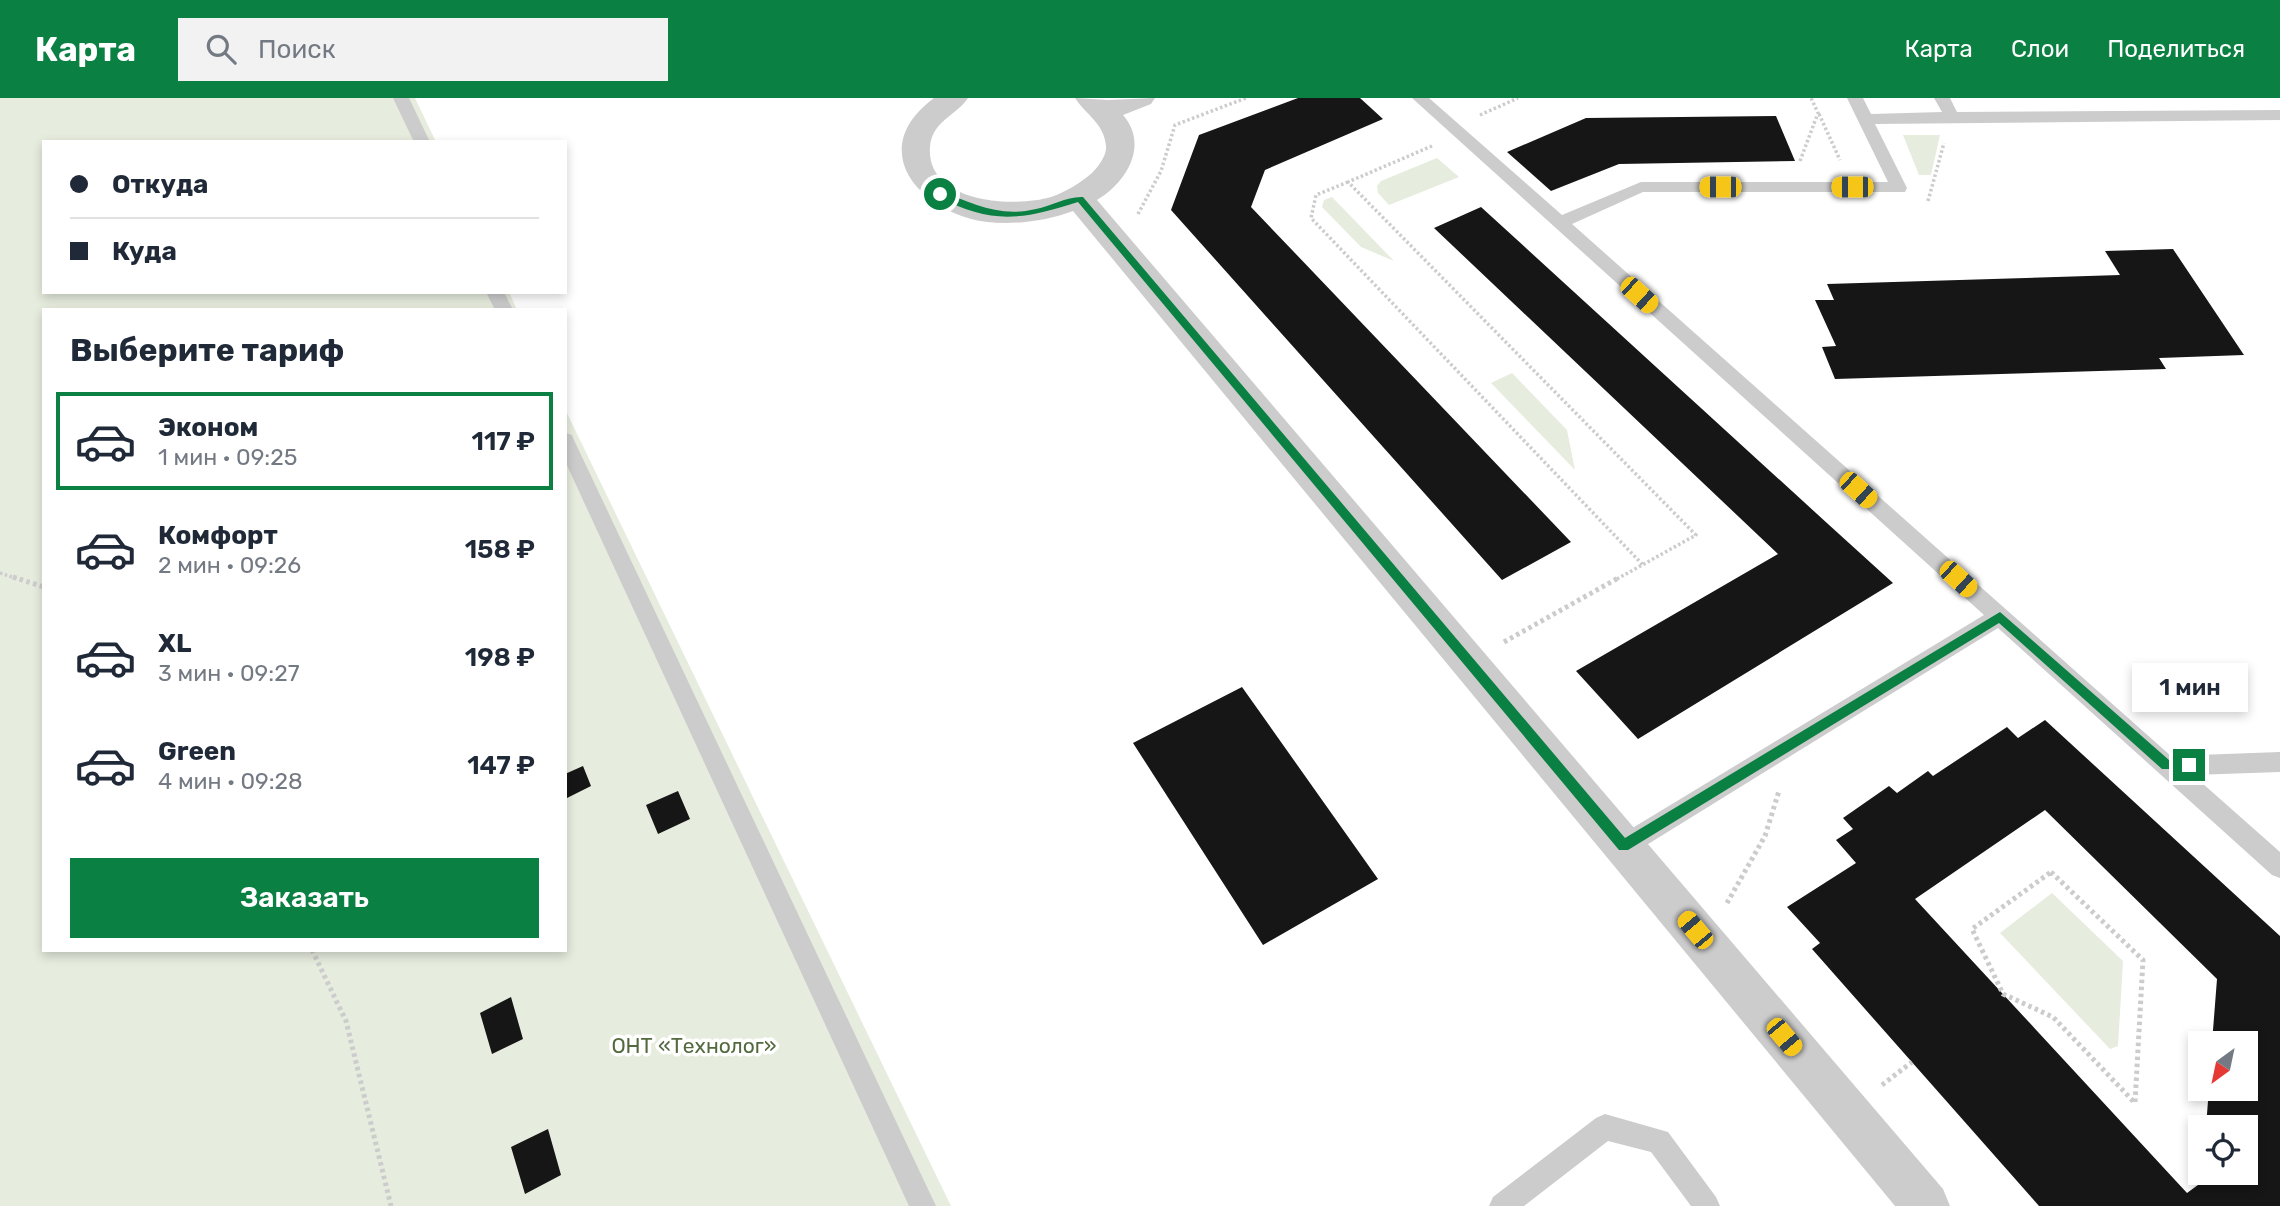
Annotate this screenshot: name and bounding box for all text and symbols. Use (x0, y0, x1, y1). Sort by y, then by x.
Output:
search box (178, 18, 668, 81)
text: Карта (35, 30, 136, 69)
icon: search (202, 30, 240, 68)
text: Поиск (258, 34, 336, 65)
text: Карта (1904, 35, 1973, 63)
text: Слои (2011, 35, 2069, 63)
text: Поделиться (2107, 35, 2245, 63)
text: Откуда (112, 169, 208, 200)
car (1700, 177, 1742, 198)
car (1832, 177, 1874, 198)
route start (924, 178, 956, 210)
text: Куда (112, 236, 177, 267)
car (1617, 273, 1662, 317)
text: Выберите тариф (70, 331, 344, 369)
icon: car (74, 410, 137, 473)
text: Эконом (158, 412, 258, 443)
text: 117 ₽ (471, 426, 535, 457)
text: 1 мин · 09:25 (158, 443, 297, 471)
car (1836, 468, 1881, 512)
icon: car (74, 518, 137, 581)
text: Комфорт (158, 520, 278, 551)
text: 158 ₽ (465, 534, 535, 565)
text: 2 мин · 09:26 (158, 551, 301, 579)
car (1936, 557, 1981, 601)
icon: car (74, 626, 137, 689)
text: XL (158, 628, 191, 659)
text: 198 ₽ (465, 642, 535, 673)
text: 3 мин · 09:27 (158, 659, 299, 687)
callout: 1 мин (2131, 664, 2247, 712)
text: 1 мин (2159, 673, 2221, 701)
icon: car (74, 734, 137, 797)
text: Green (158, 736, 236, 767)
route end (2173, 749, 2205, 781)
text: 147 ₽ (467, 750, 535, 781)
text: 4 мин · 09:28 (158, 767, 303, 795)
button: Заказать (70, 858, 539, 938)
car (1674, 907, 1717, 953)
car (1763, 1014, 1806, 1060)
north arrow (2188, 1031, 2258, 1101)
map controls (2188, 1031, 2258, 1185)
park label: ОНТ «Технолог» (611, 1033, 777, 1058)
button: locate (2188, 1115, 2258, 1185)

